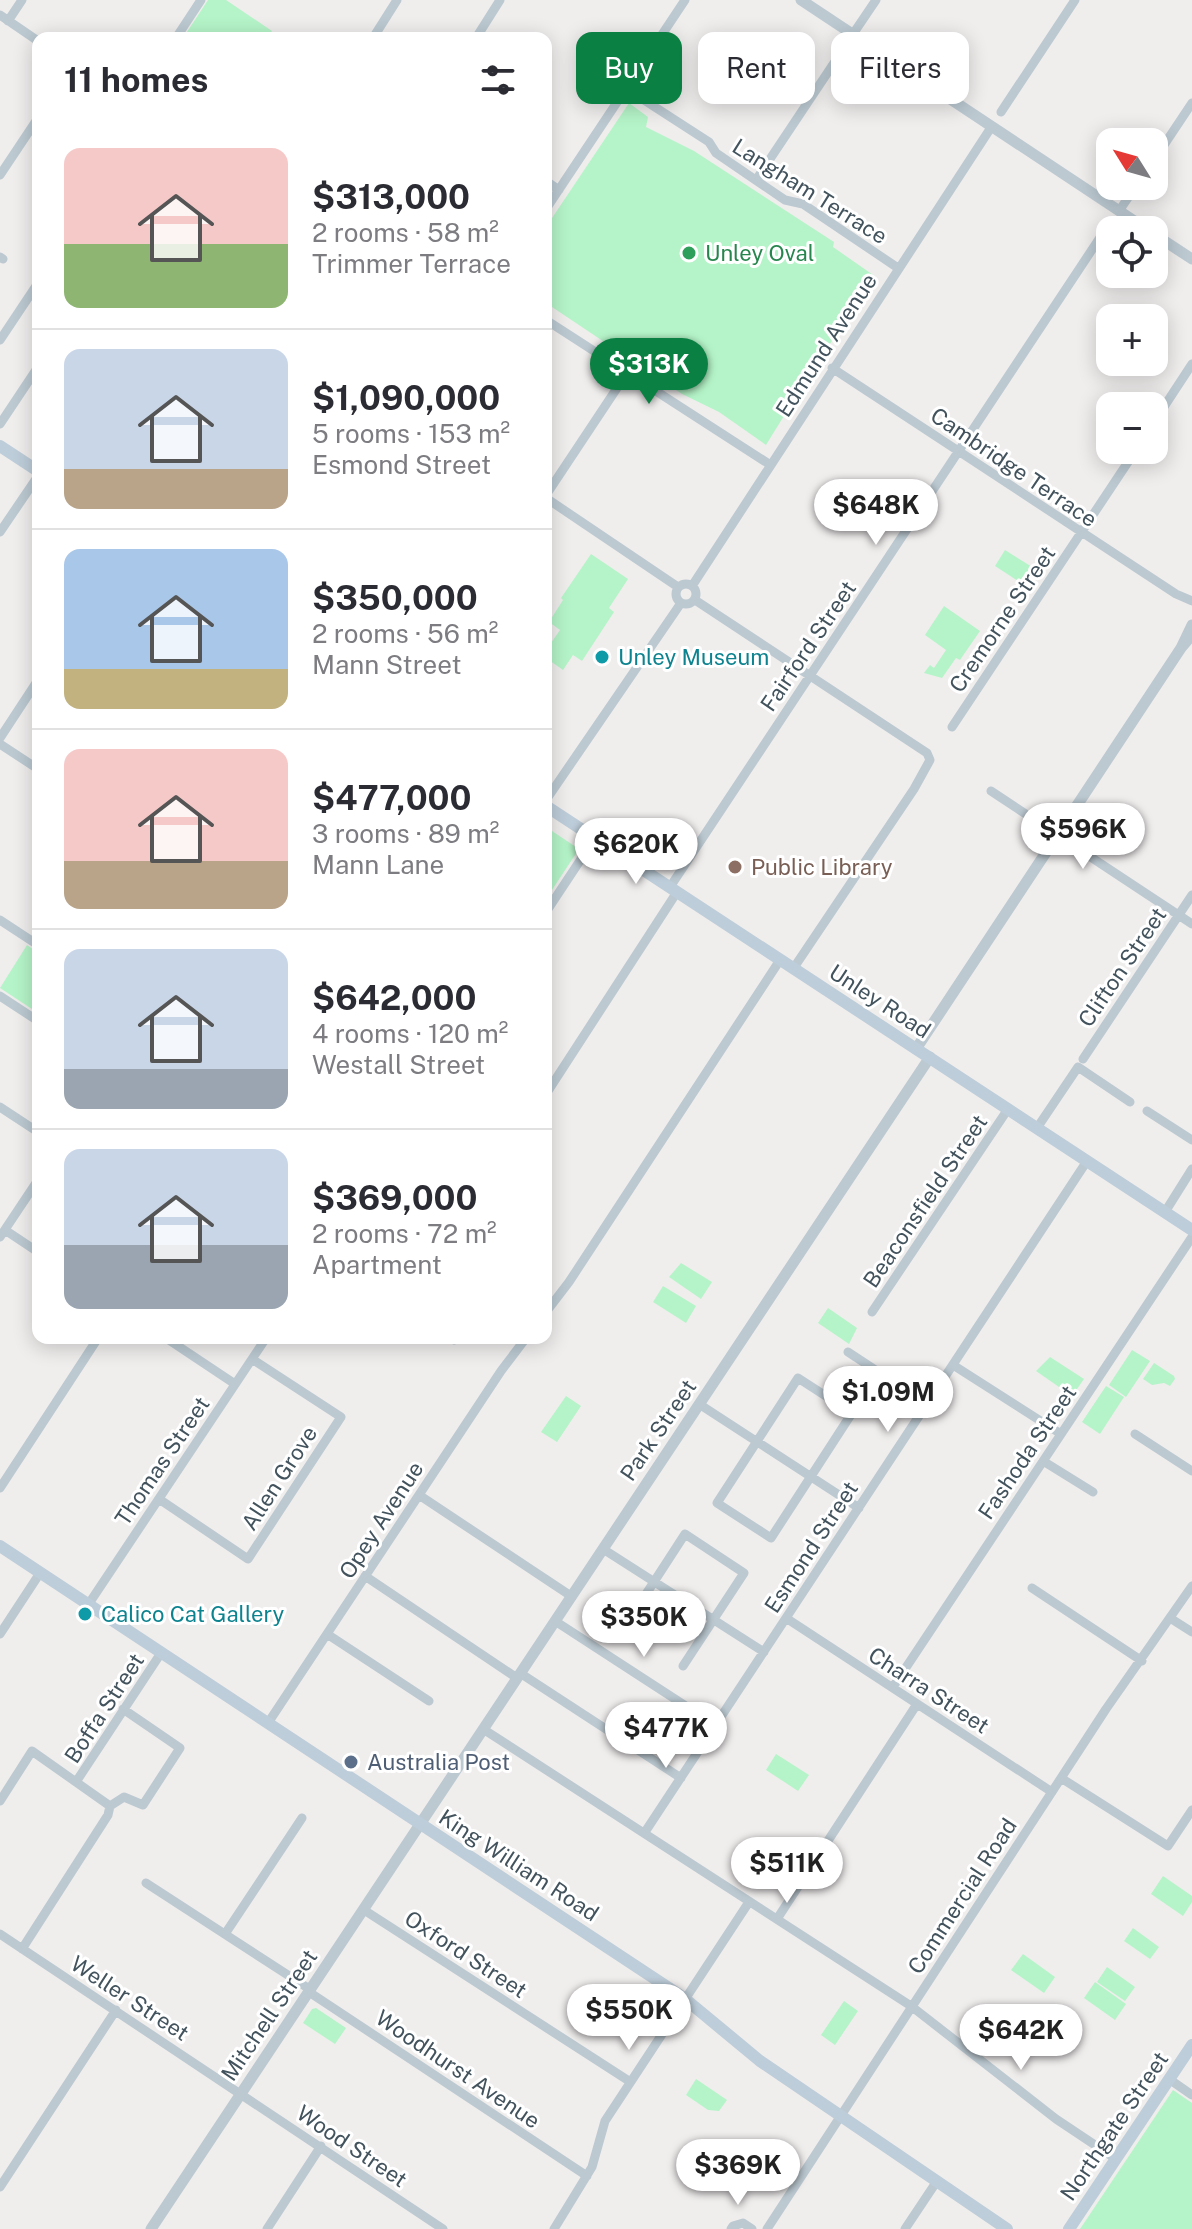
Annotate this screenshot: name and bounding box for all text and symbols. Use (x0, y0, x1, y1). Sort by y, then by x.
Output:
chip: Buy (576, 32, 682, 104)
chip: Rent (698, 32, 815, 104)
chip: Filters (831, 32, 969, 104)
icon: filters (476, 58, 520, 102)
text: 11 homes (64, 60, 208, 100)
north arrow (1096, 128, 1168, 200)
map controls (1096, 128, 1168, 464)
street label: Langham Terrace (728, 133, 892, 249)
text: $313,000 (312, 177, 470, 217)
icon: home (128, 180, 224, 276)
button: locate (1096, 216, 1168, 288)
text: 2 rooms · 58 m² (312, 217, 499, 248)
place label: Unley Oval (705, 240, 814, 266)
marker: Unley Oval (680, 244, 698, 262)
text: Trimmer Terrace (312, 248, 511, 279)
street label: Edmund Avenue (770, 269, 882, 421)
button: + (1096, 304, 1168, 376)
pin: $313K (593, 338, 705, 406)
text: $313K (608, 348, 690, 379)
text: $1,090,000 (312, 378, 500, 418)
icon: home (128, 381, 224, 477)
button: − (1096, 392, 1168, 464)
street label: Cambridge Terrace (926, 402, 1102, 532)
text: 5 rooms · 153 m² (312, 418, 510, 449)
text: Esmond Street (312, 449, 491, 480)
pin: $648K (820, 479, 932, 547)
text: $648K (832, 489, 920, 520)
street label: Cremorne Street (943, 541, 1061, 697)
street label: Fairford Street (755, 576, 861, 716)
text: $350,000 (312, 578, 478, 618)
icon: home (128, 581, 224, 677)
text: 2 rooms · 56 m² (312, 618, 498, 649)
place label: Unley Museum (618, 644, 769, 670)
marker: Unley Museum (593, 648, 611, 666)
text: Mann Street (312, 649, 462, 680)
text: $477,000 (312, 778, 471, 818)
icon: home (128, 781, 224, 877)
pin: $596K (1027, 803, 1139, 871)
text: $596K (1039, 813, 1127, 844)
text: 3 rooms · 89 m² (312, 818, 499, 849)
pin: $620K (580, 818, 692, 886)
text: $620K (593, 828, 679, 859)
text: Mann Lane (312, 849, 444, 880)
place label: Public Library (751, 854, 893, 880)
marker: Public Library (726, 858, 744, 876)
street label: Clifton Street (1073, 902, 1171, 1032)
street label: Unley Road (824, 959, 936, 1043)
text: $642,000 (312, 978, 476, 1018)
icon: home (128, 981, 224, 1077)
text: 4 rooms · 120 m² (312, 1018, 508, 1049)
text: Westall Street (312, 1049, 485, 1080)
street label: Beaconsfield Street (858, 1110, 992, 1292)
text: $369,000 (312, 1178, 477, 1218)
icon: home (128, 1181, 224, 1277)
text: 2 rooms · 72 m² (312, 1218, 497, 1249)
text: Apartment (312, 1249, 442, 1280)
pin: $1.09M (823, 1366, 953, 1434)
street label: Park Street (615, 1374, 701, 1486)
text: $1.09M (841, 1376, 935, 1407)
street label: Fashoda Street (973, 1380, 1081, 1524)
street label: Thomas Street (109, 1392, 215, 1530)
street label: Allen Grove (236, 1421, 322, 1535)
street label: Opey Avenue (334, 1457, 428, 1583)
street label: Esmond Street (759, 1476, 863, 1618)
pin: $350K (588, 1591, 700, 1659)
place label: Calico Cat Gallery (101, 1601, 284, 1627)
text: $350K (600, 1601, 688, 1632)
marker: Calico Cat Gallery (76, 1605, 94, 1623)
street label: Charra Street (864, 1641, 994, 1739)
street label: Boffa Street (59, 1648, 149, 1768)
pin: $477K (610, 1702, 722, 1770)
text: $477K (623, 1712, 709, 1743)
place label: Australia Post (367, 1749, 510, 1775)
marker: Australia Post (342, 1753, 360, 1771)
street label: King William Road (434, 1804, 604, 1926)
street label: Commercial Road (902, 1813, 1022, 1979)
pin: $511K (731, 1837, 843, 1905)
text: $511K (749, 1847, 825, 1878)
street label: Oxford Street (400, 1905, 532, 2003)
street label: Mitchell Street (216, 1944, 322, 2086)
street label: Weller Street (66, 1950, 194, 2046)
pin: $550K (573, 1984, 685, 2052)
text: $550K (585, 1994, 673, 2025)
street label: Woodhurst Avenue (371, 2004, 545, 2134)
pin: $642K (965, 2004, 1077, 2072)
text: $642K (978, 2014, 1065, 2045)
street label: Northgate Street (1055, 2047, 1173, 2205)
street label: Wood Street (292, 2100, 412, 2192)
pin: $369K (682, 2139, 794, 2207)
text: $369K (694, 2149, 782, 2180)

